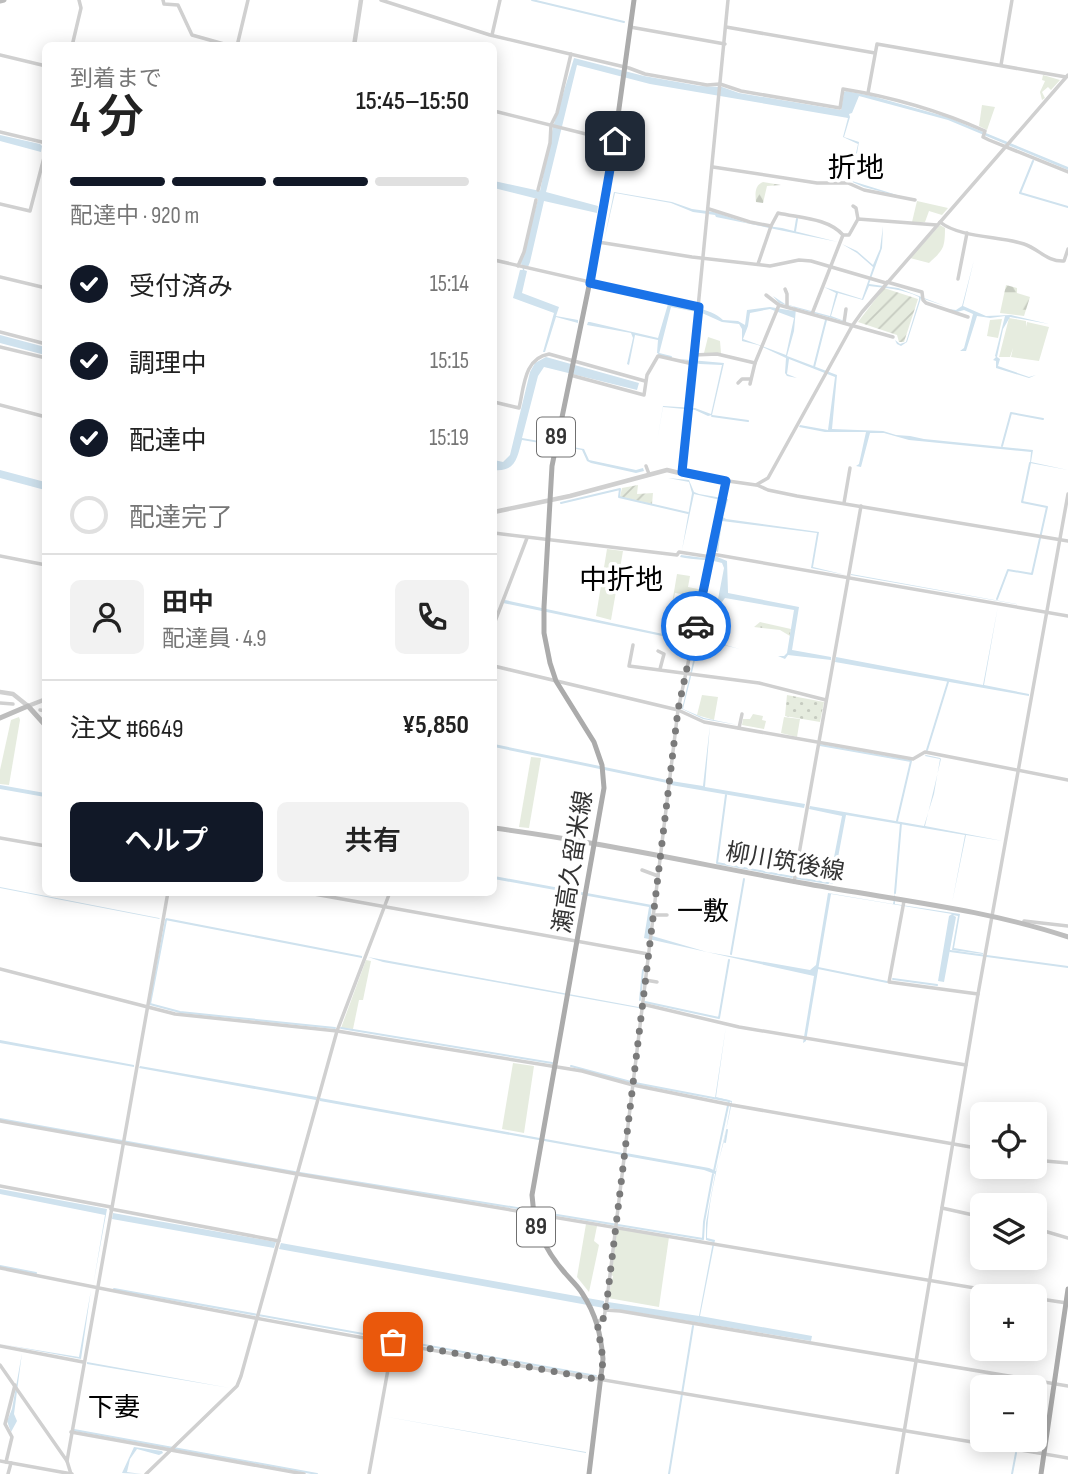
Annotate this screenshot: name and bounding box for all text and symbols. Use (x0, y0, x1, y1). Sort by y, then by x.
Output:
text: 到着まで (70, 65, 162, 93)
text: 15:45–15:50 (356, 86, 469, 117)
text: 4 分 (70, 91, 144, 146)
pin (585, 111, 645, 171)
icon: home (596, 122, 634, 160)
district label: 折地 (828, 152, 884, 185)
text: 配達中 · 920 m (70, 202, 199, 230)
icon: check (70, 265, 108, 303)
text: 15:14 (430, 270, 469, 298)
text: 受付済み (129, 272, 233, 303)
icon: check (70, 342, 108, 380)
text: 15:15 (430, 347, 469, 375)
text: 調理中 (129, 349, 207, 380)
road number: 89 (537, 418, 575, 457)
icon: check (70, 419, 108, 457)
text: 15:19 (429, 424, 469, 452)
text: 配達中 (129, 426, 207, 457)
text: 配達完了 (129, 503, 233, 534)
district label: 中折地 (579, 564, 663, 597)
button: person (70, 580, 144, 654)
button: phone (395, 580, 469, 654)
text: 田中 (162, 588, 214, 619)
courier (661, 591, 731, 661)
icon: car (677, 607, 715, 645)
text: 配達員 · 4.9 (162, 625, 267, 653)
text: ¥5,850 (402, 710, 469, 741)
text: 注文 #6649 (70, 714, 184, 745)
street label: 瀬高久留米線 (547, 789, 599, 935)
button: ヘルプ (70, 802, 263, 882)
button: 共有 (277, 802, 469, 882)
street label: 柳川筑後線 (723, 837, 847, 887)
district label: 一敷 (677, 897, 729, 928)
map controls (970, 1102, 1047, 1452)
button: locate (970, 1102, 1047, 1179)
button: layers (970, 1193, 1047, 1270)
road number: 89 (517, 1208, 555, 1246)
button: + (970, 1284, 1047, 1361)
pin (363, 1312, 423, 1372)
icon: bag (374, 1323, 412, 1361)
button: − (970, 1375, 1047, 1452)
district label: 下妻 (88, 1393, 140, 1424)

